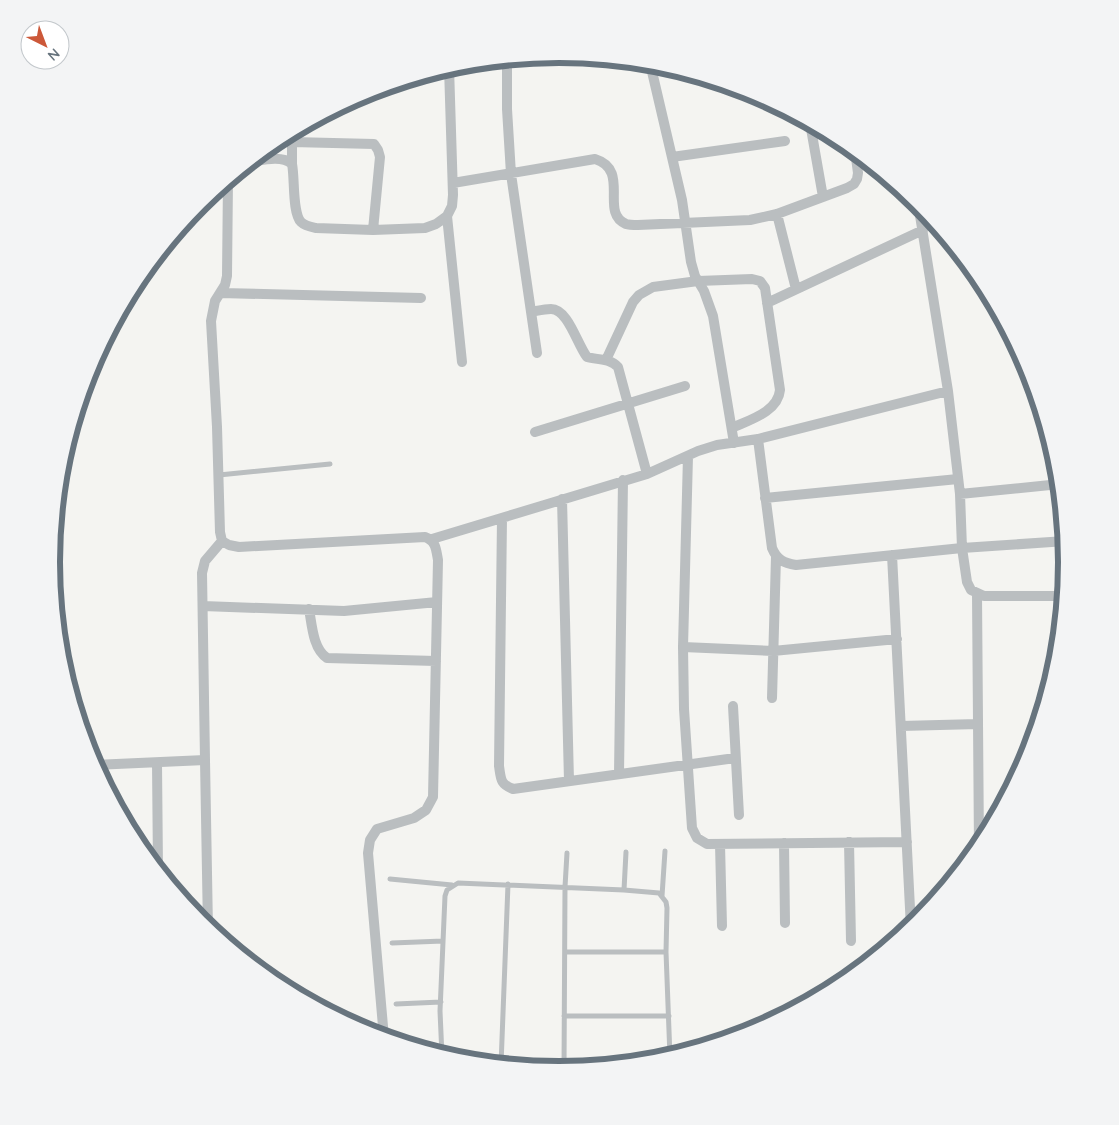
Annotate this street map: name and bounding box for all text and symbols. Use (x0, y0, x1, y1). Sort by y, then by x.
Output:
north arrow (20, 20, 70, 70)
text: N (44, 45, 64, 65)

